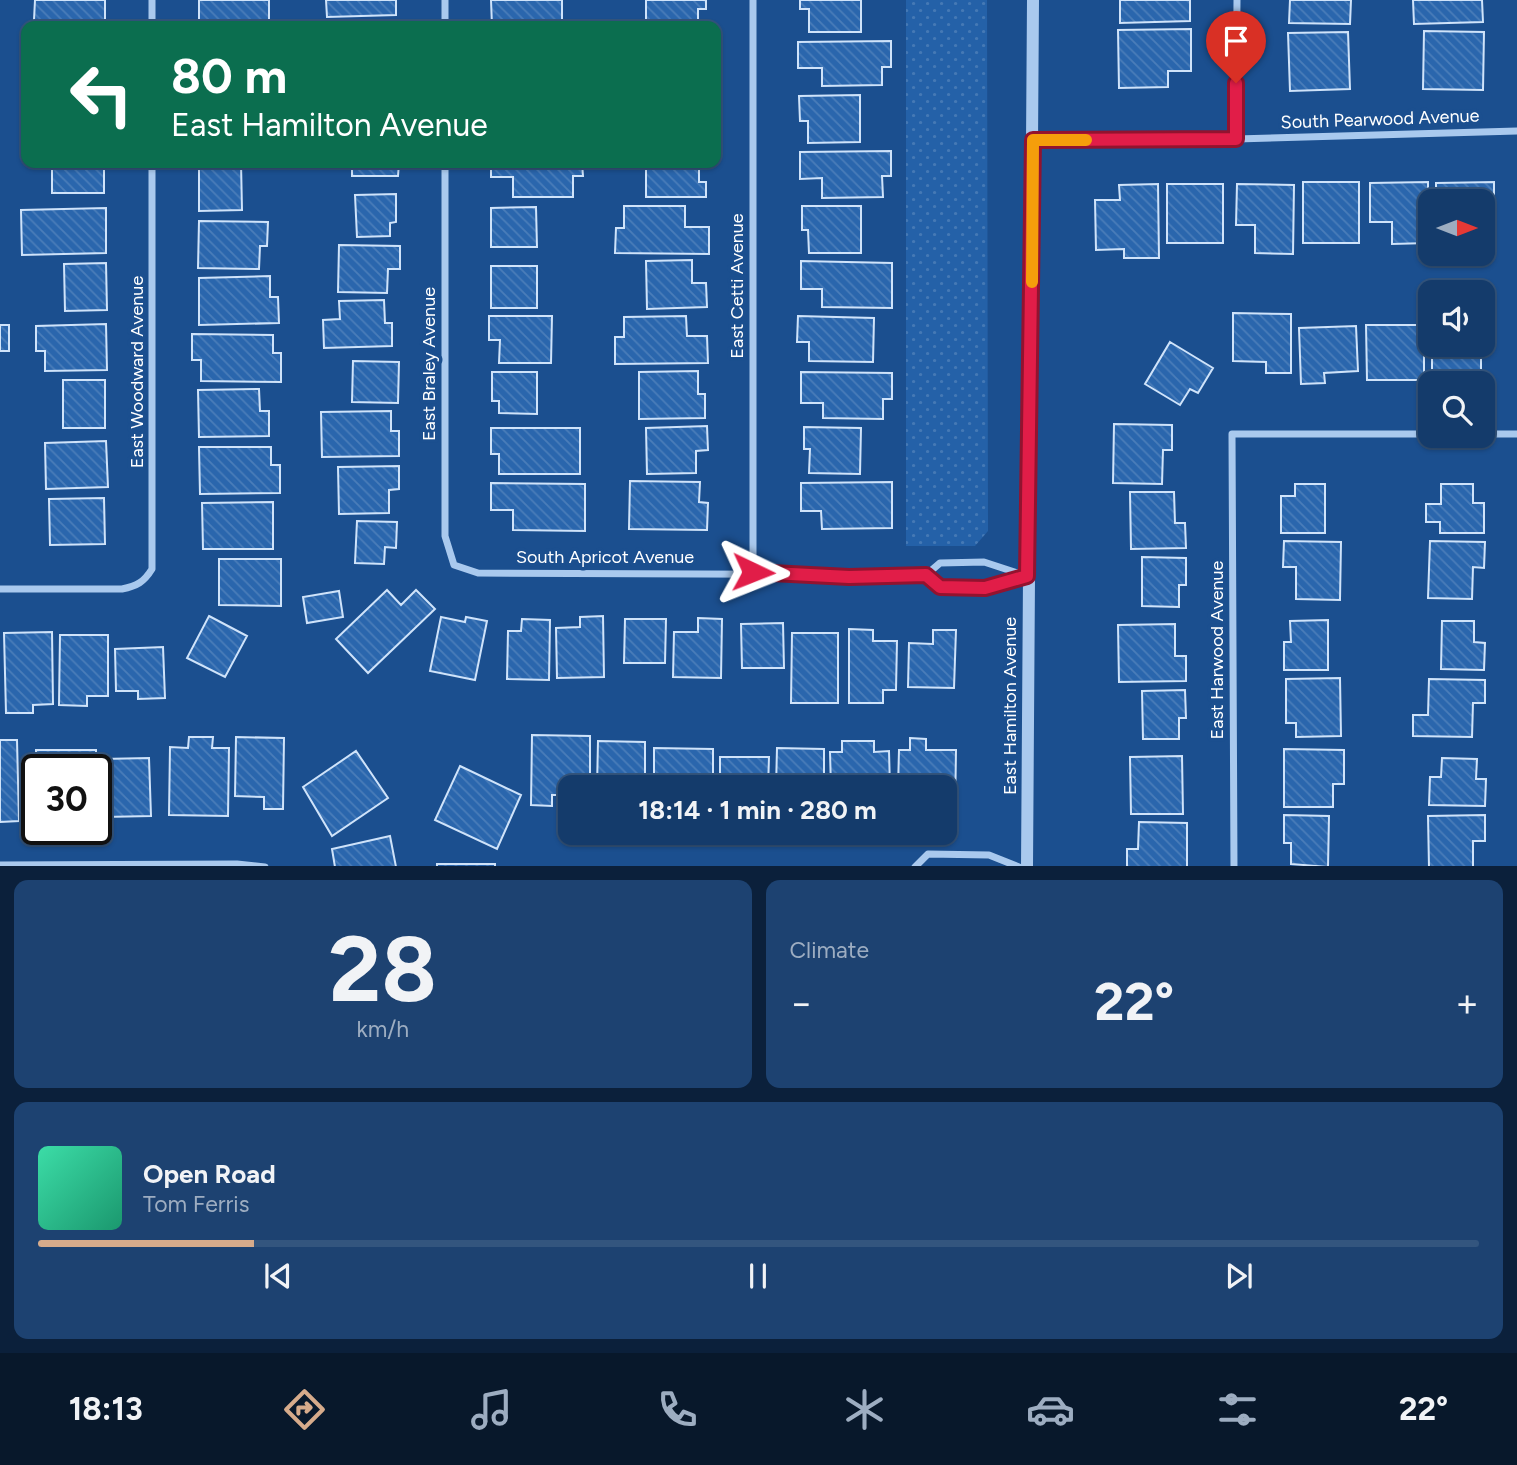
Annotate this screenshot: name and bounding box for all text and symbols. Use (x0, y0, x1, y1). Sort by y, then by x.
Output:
pin (1206, 11, 1266, 83)
icon: arrive (1217, 22, 1255, 60)
text: 80 m (171, 46, 287, 105)
icon: left (56, 49, 147, 140)
street label: South Pearwood Avenue (1280, 105, 1480, 133)
text: East Hamilton Avenue (171, 106, 488, 144)
north arrow (1418, 189, 1494, 266)
map controls (1418, 189, 1495, 448)
street label: East Cetti Avenue (726, 213, 748, 359)
street label: East Woodward Avenue (126, 276, 148, 468)
button: sound (1418, 280, 1495, 357)
street label: East Braley Avenue (418, 287, 440, 441)
button: search (1418, 371, 1495, 448)
position arrow (716, 535, 790, 609)
street label: South Apricot Avenue (516, 546, 694, 568)
street label: East Harwood Avenue (1206, 560, 1228, 739)
street label: East Hamilton Avenue (999, 617, 1021, 795)
speed limit sign: 30 (21, 754, 112, 845)
text: 18:14 · 1 min · 280 m (638, 794, 877, 826)
text: 28 (329, 915, 437, 1024)
text: Climate (790, 936, 869, 964)
text: 22° (1094, 971, 1174, 1033)
text: − (790, 980, 813, 1026)
text: + (1455, 980, 1479, 1026)
text: km/h (356, 1015, 409, 1043)
text: Open Road (143, 1158, 276, 1190)
text: Tom Ferris (143, 1190, 249, 1218)
icon: previous (259, 1257, 297, 1295)
icon: pause (739, 1257, 777, 1295)
icon: next (1220, 1257, 1258, 1295)
icon: directions (280, 1385, 329, 1434)
icon: music (467, 1385, 516, 1434)
icon: phone (653, 1385, 702, 1434)
icon: climate (840, 1385, 889, 1434)
icon: car (1026, 1385, 1075, 1434)
icon: filters (1213, 1385, 1262, 1434)
text: 18:13 (69, 1390, 143, 1428)
text: 22° (1399, 1390, 1448, 1428)

